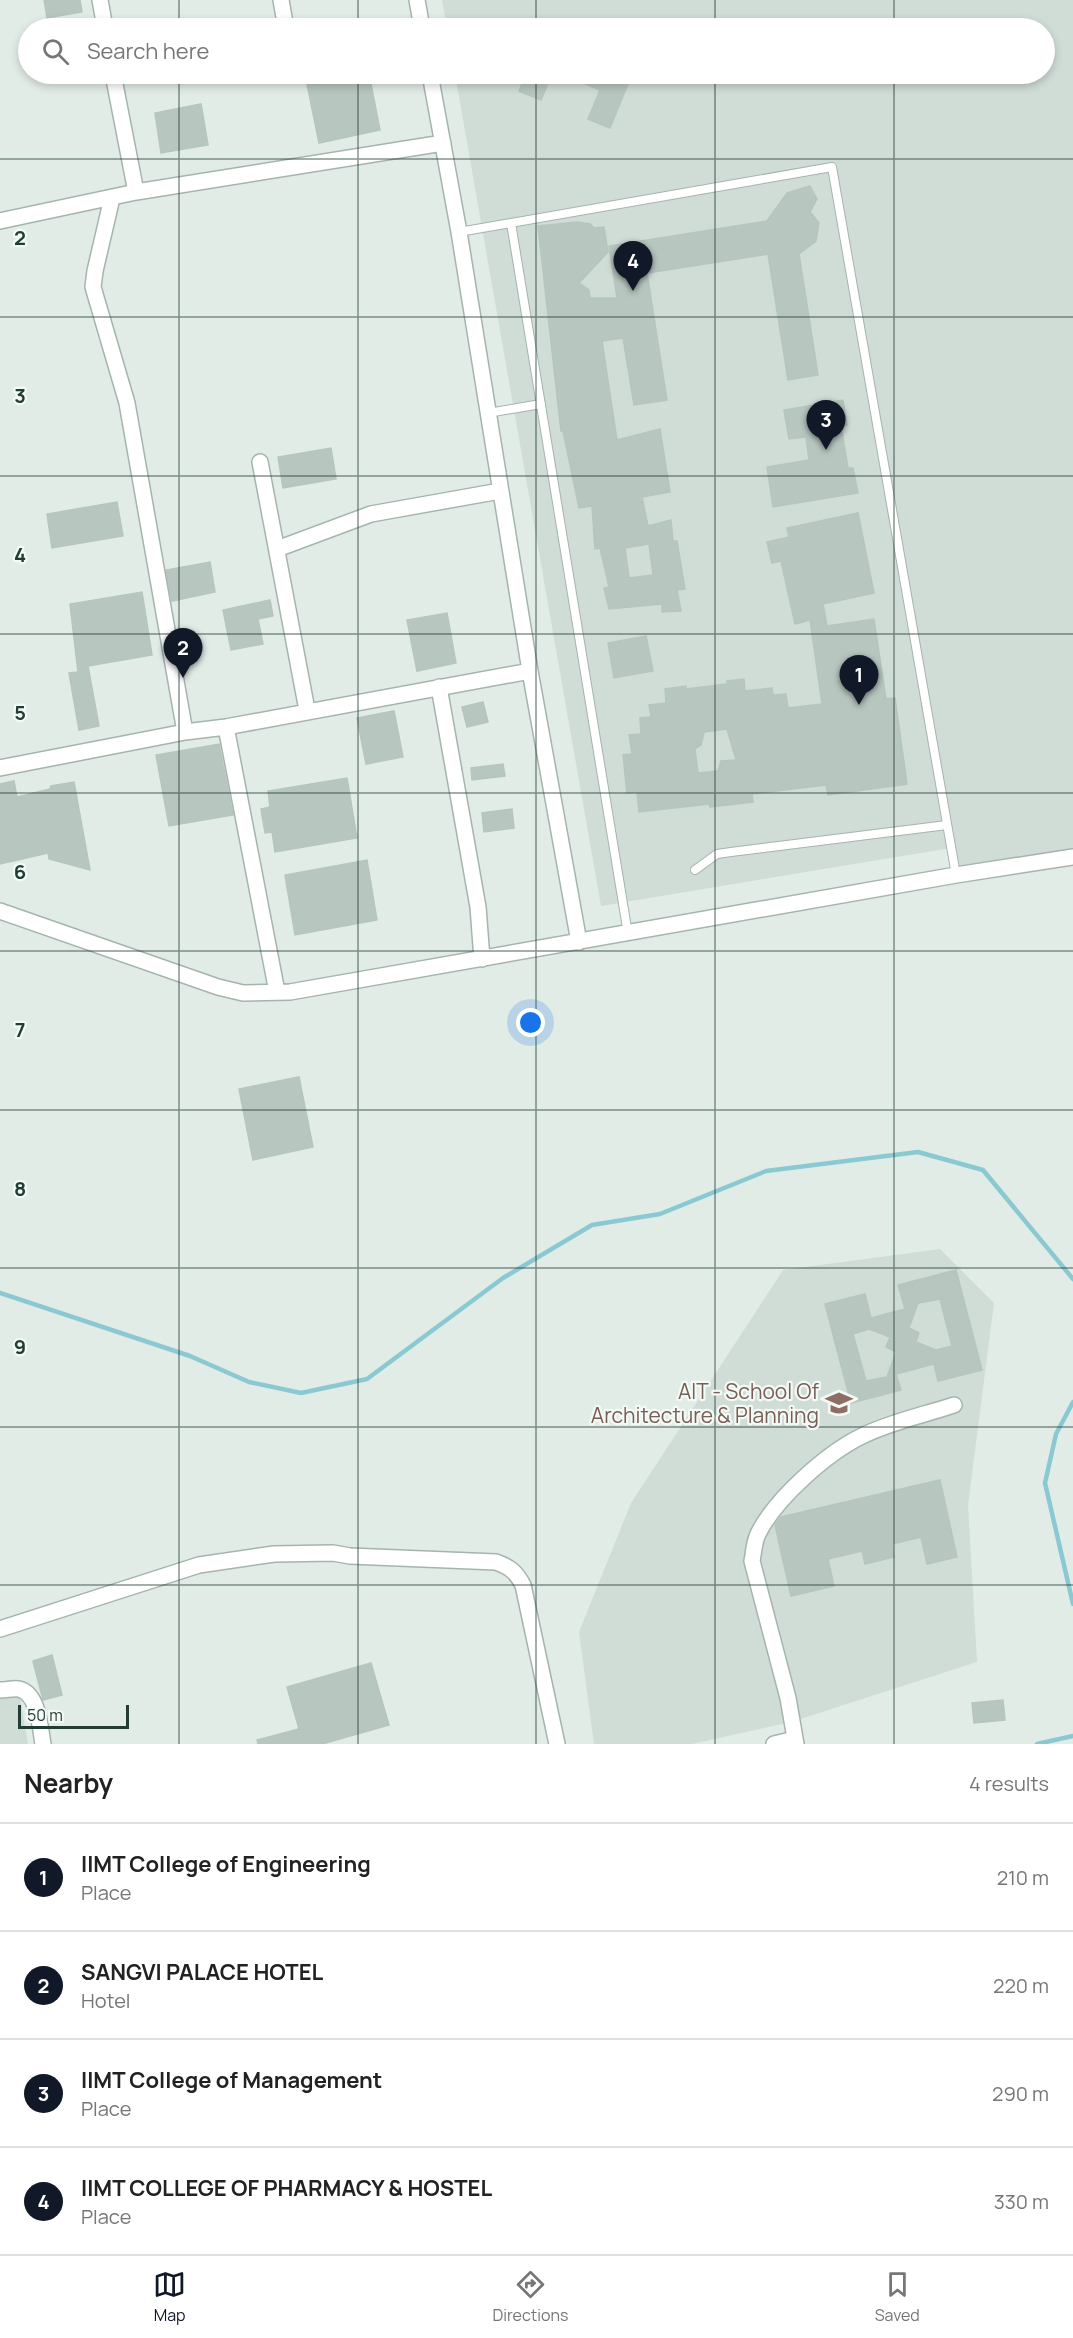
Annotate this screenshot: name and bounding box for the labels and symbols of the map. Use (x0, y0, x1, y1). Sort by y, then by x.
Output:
text: 2 (14, 224, 26, 251)
pin: 4 (614, 242, 652, 291)
text: 3 (14, 382, 26, 409)
pin: 3 (806, 400, 846, 450)
text: 4 (14, 541, 26, 568)
pin: 2 (164, 628, 202, 678)
pin: 1 (840, 656, 878, 705)
text: 5 (14, 699, 26, 726)
text: 6 (14, 858, 26, 885)
your location (516, 1008, 545, 1037)
text: 7 (15, 1016, 25, 1043)
text: 8 (14, 1175, 26, 1202)
text: 9 (14, 1333, 26, 1360)
place label: AIT - School Of Architecture & Planning (591, 1377, 820, 1429)
school or university icon: AIT - School Of Architecture & Planning (824, 1388, 854, 1418)
scale bar (18, 1702, 129, 1730)

